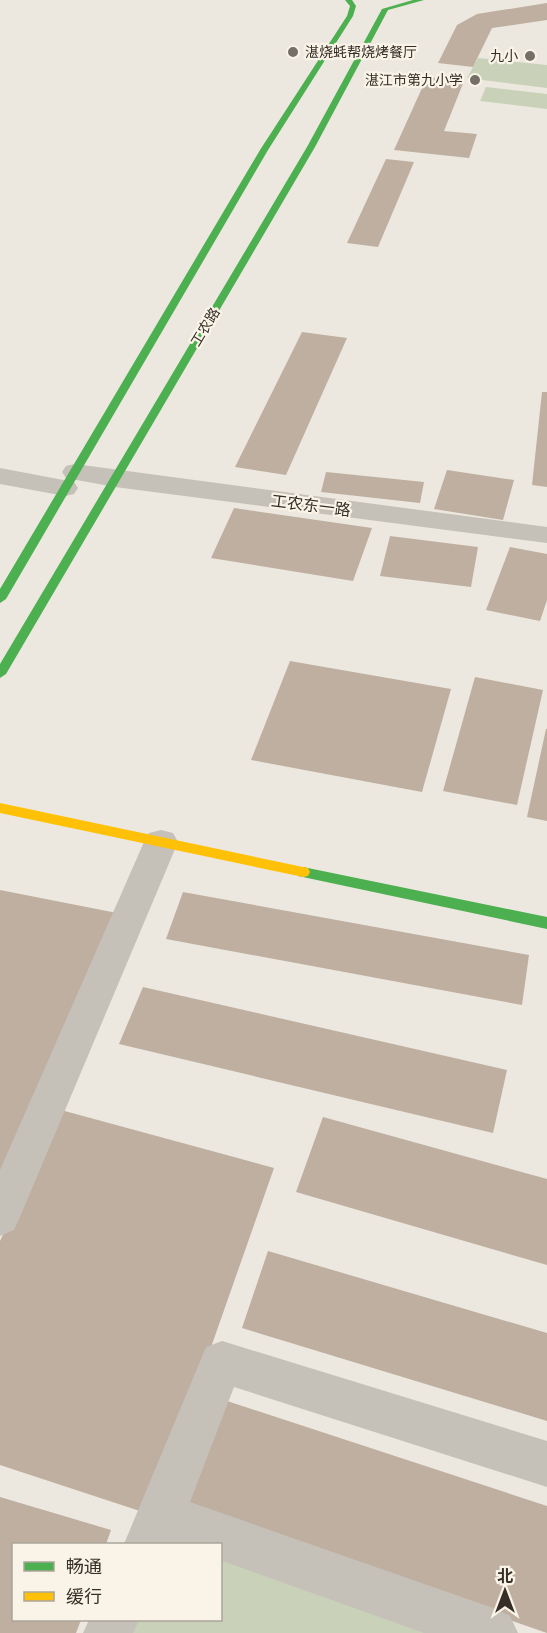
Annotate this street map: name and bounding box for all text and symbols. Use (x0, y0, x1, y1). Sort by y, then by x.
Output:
place label: 湛烧蚝帮烧烤餐厅 (305, 43, 417, 61)
marker: 湛烧蚝帮烧烤餐厅 (286, 45, 300, 59)
place label: 九小 (490, 47, 518, 65)
marker: 九小 (523, 49, 537, 63)
place label: 湛江市第九小学 (365, 71, 463, 89)
marker: 湛江市第九小学 (468, 73, 482, 87)
street label: 工农路 (186, 304, 224, 350)
street label: 工农东一路 (270, 490, 352, 520)
legend (12, 1543, 222, 1621)
text: 畅通 (66, 1555, 102, 1578)
north arrow (475, 1561, 535, 1621)
text: 北 (497, 1566, 513, 1586)
text: 缓行 (66, 1585, 102, 1608)

